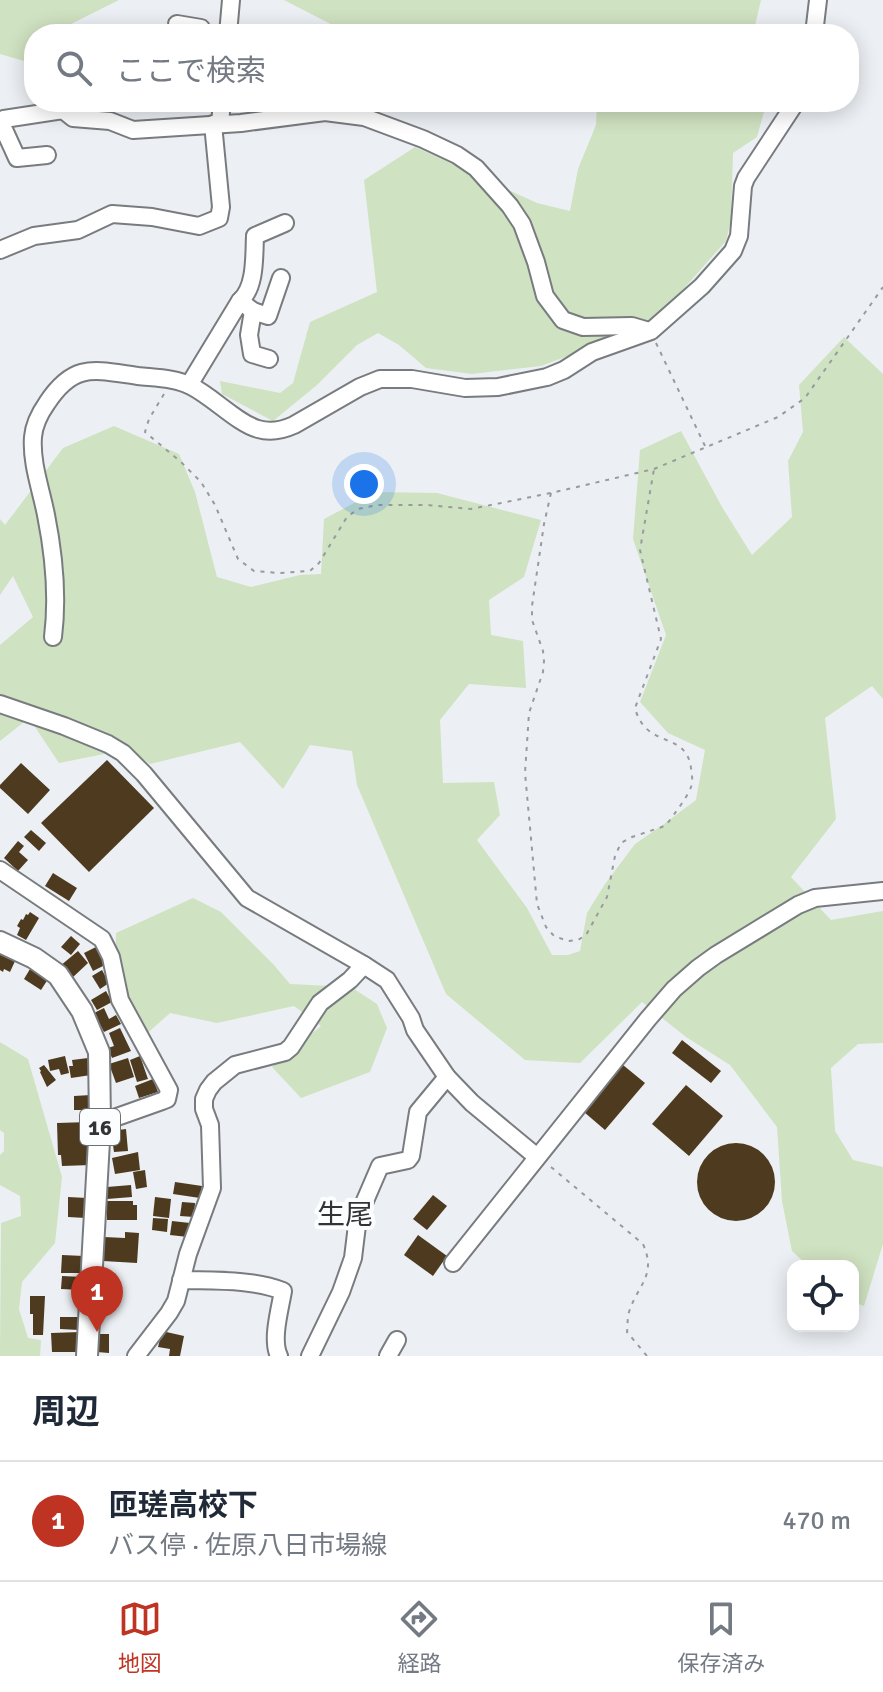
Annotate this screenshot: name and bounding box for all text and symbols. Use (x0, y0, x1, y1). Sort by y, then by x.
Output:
search box (24, 24, 859, 112)
icon: search (52, 46, 96, 90)
text: ここで検索 (116, 53, 266, 90)
your location (344, 464, 384, 504)
road number: 16 (80, 1109, 120, 1145)
district label: 生尾 (317, 1198, 373, 1232)
map controls (787, 1260, 859, 1332)
button: locate (787, 1260, 859, 1332)
pin: 1 (71, 1266, 123, 1332)
text: 周辺 (32, 1391, 100, 1433)
text: 匝瑳高校下 (108, 1487, 258, 1524)
text: 1 (51, 1505, 65, 1537)
text: 470 m (782, 1505, 851, 1537)
text: バス停 · 佐原八日市場線 (108, 1530, 387, 1562)
tab: 地図 (118, 1597, 162, 1677)
tab: 経路 (397, 1597, 441, 1677)
tab: 保存済み (677, 1597, 765, 1677)

